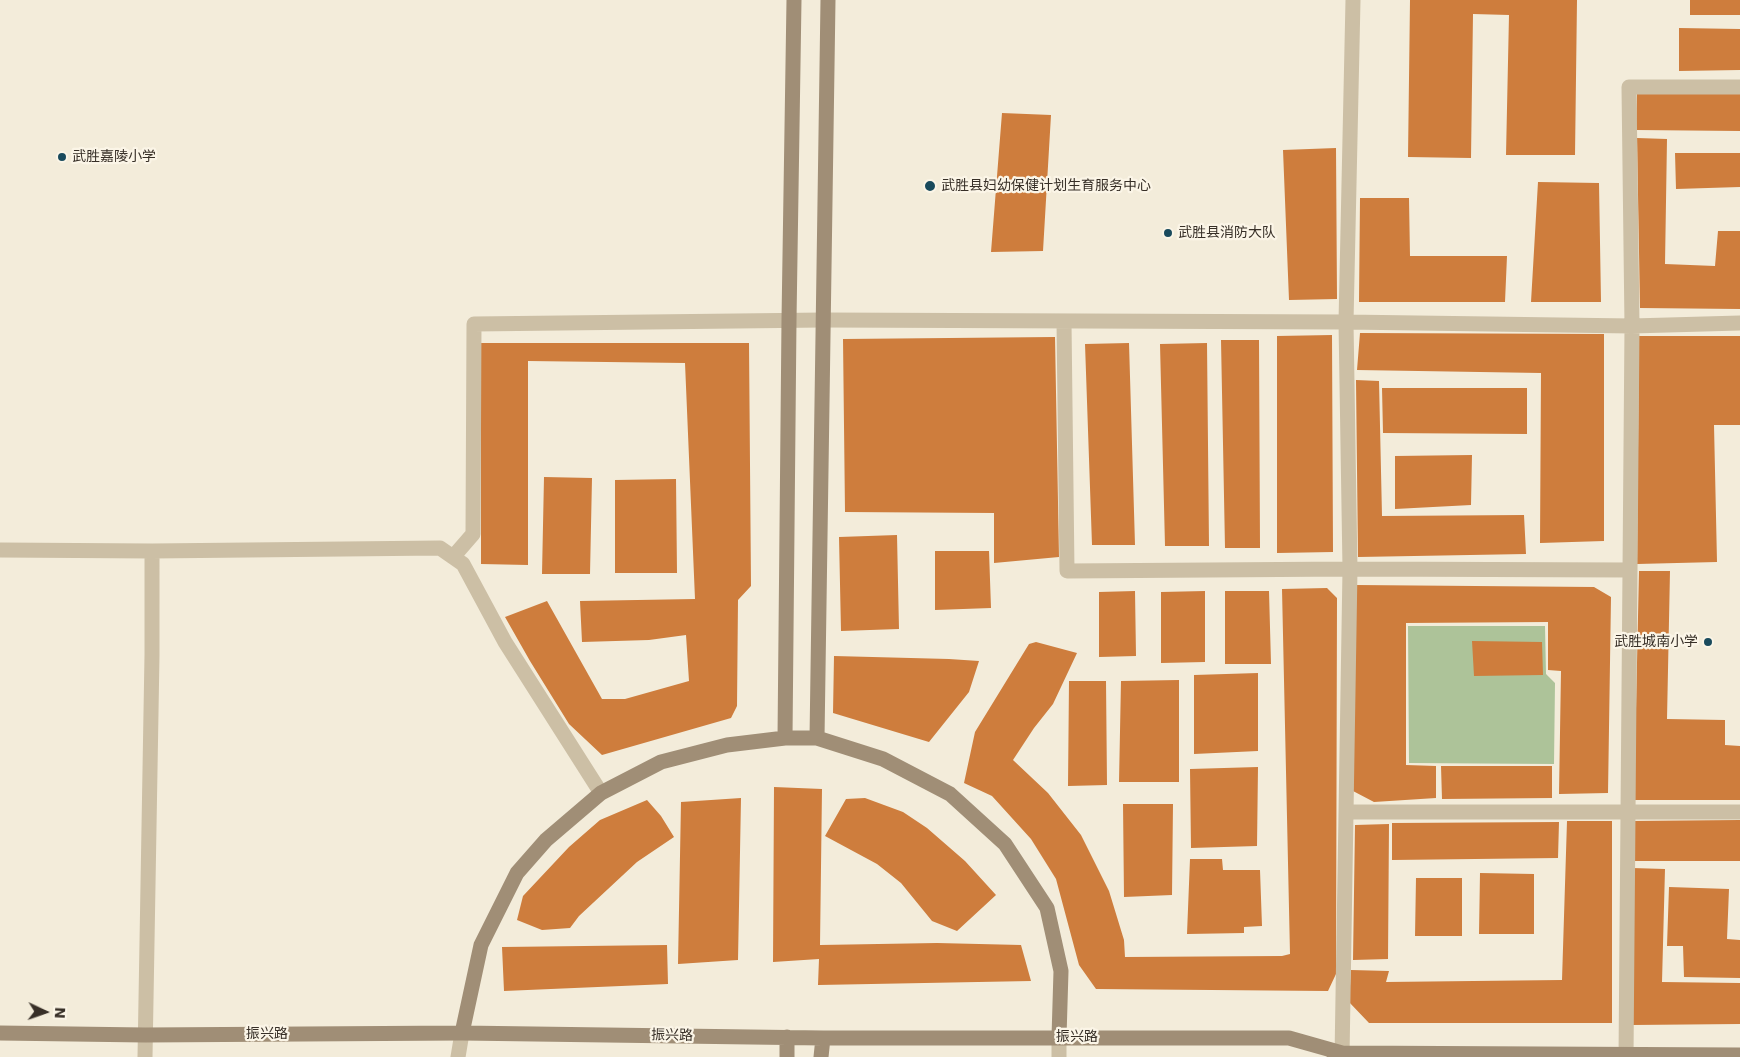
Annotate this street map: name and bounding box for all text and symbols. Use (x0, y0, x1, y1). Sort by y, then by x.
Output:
place label: 武胜嘉陵小学 (72, 149, 156, 165)
marker: 武胜嘉陵小学 (56, 151, 68, 163)
place label: 武胜县妇幼保健计划生育服务中心 (941, 178, 1151, 194)
marker: 武胜县妇幼保健计划生育服务中心 (923, 179, 937, 193)
place label: 武胜县消防大队 (1178, 225, 1276, 241)
marker: 武胜县消防大队 (1162, 227, 1174, 239)
place label: 武胜城南小学 (1614, 634, 1698, 650)
marker: 武胜城南小学 (1702, 636, 1714, 648)
north arrow (20, 987, 70, 1037)
text: N (52, 1007, 68, 1019)
street label: 振兴路 (246, 1026, 288, 1042)
street label: 振兴路 (651, 1027, 693, 1045)
street label: 振兴路 (1056, 1029, 1098, 1045)

